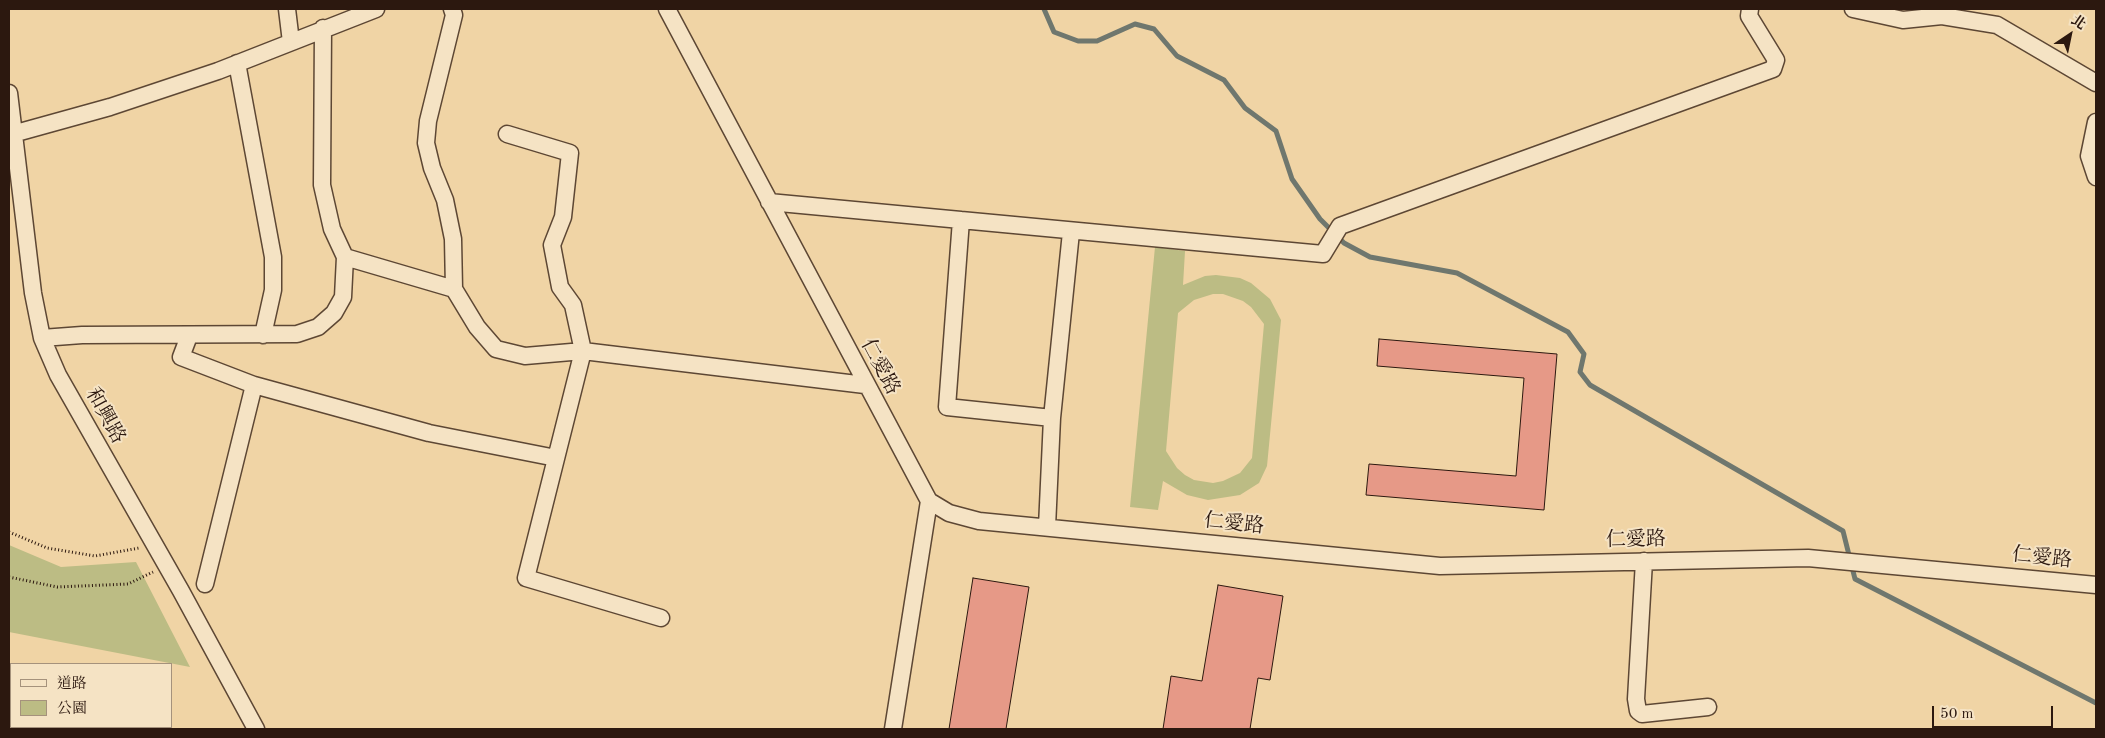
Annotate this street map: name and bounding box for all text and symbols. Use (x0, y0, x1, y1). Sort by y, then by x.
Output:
north arrow (2045, 10, 2095, 60)
text: 北 (2069, 13, 2088, 32)
street label: 仁愛路 (855, 335, 905, 399)
street label: 和興路 (80, 384, 130, 448)
street label: 仁愛路 (1203, 509, 1265, 539)
street label: 仁愛路 (1606, 527, 1666, 553)
street label: 仁愛路 (2011, 543, 2073, 573)
legend (10, 663, 172, 728)
text: 道路 (57, 677, 87, 692)
scale bar (1935, 696, 2056, 728)
text: 公園 (57, 702, 87, 717)
text: 50 m (1940, 707, 1974, 722)

